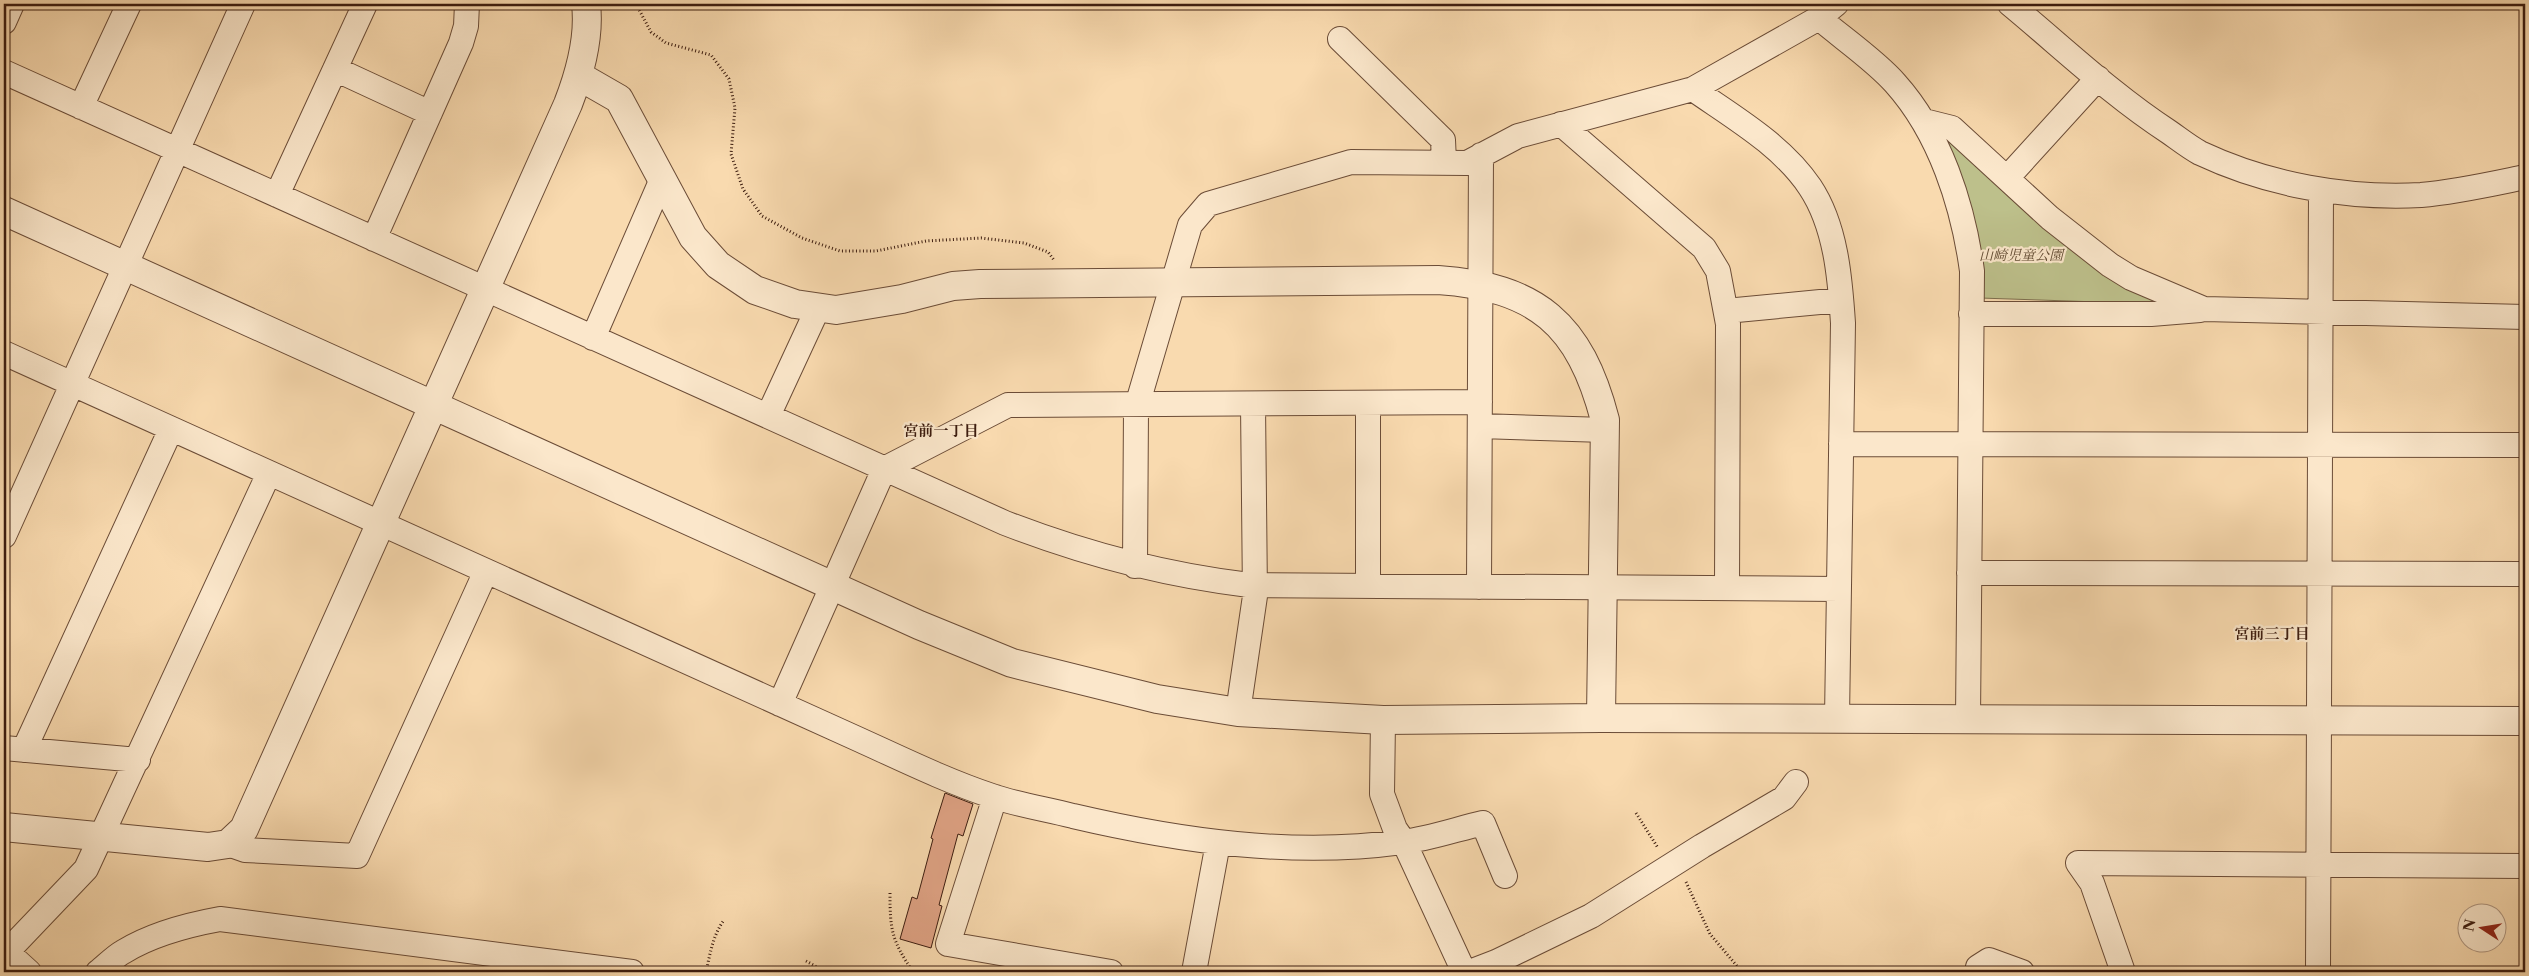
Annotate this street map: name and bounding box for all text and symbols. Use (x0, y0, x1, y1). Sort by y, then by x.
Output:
park label: 山崎児童公園 (1979, 246, 2065, 264)
district label: 宮前一丁目 (903, 421, 979, 440)
district label: 宮前三丁目 (2234, 624, 2310, 643)
north arrow (2456, 904, 2506, 954)
text: N (2459, 917, 2479, 933)

